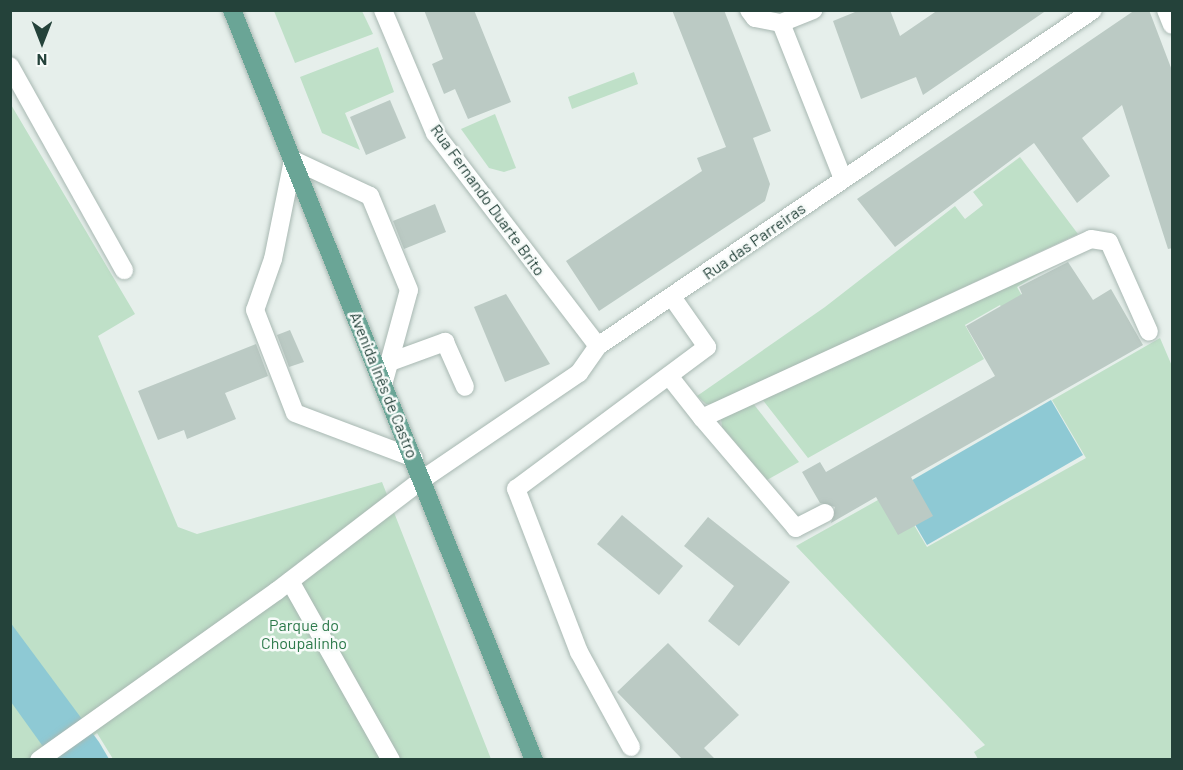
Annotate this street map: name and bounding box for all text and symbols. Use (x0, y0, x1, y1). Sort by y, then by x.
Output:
north arrow (12, 12, 72, 72)
text: N (37, 51, 47, 70)
street label: Rua Fernando Duarte Brito (427, 121, 549, 279)
street label: Rua das Parreiras (699, 198, 809, 284)
street label: Avenida Inês de Castro (346, 309, 422, 461)
park label: Parque do Choupalinho (261, 615, 347, 653)

